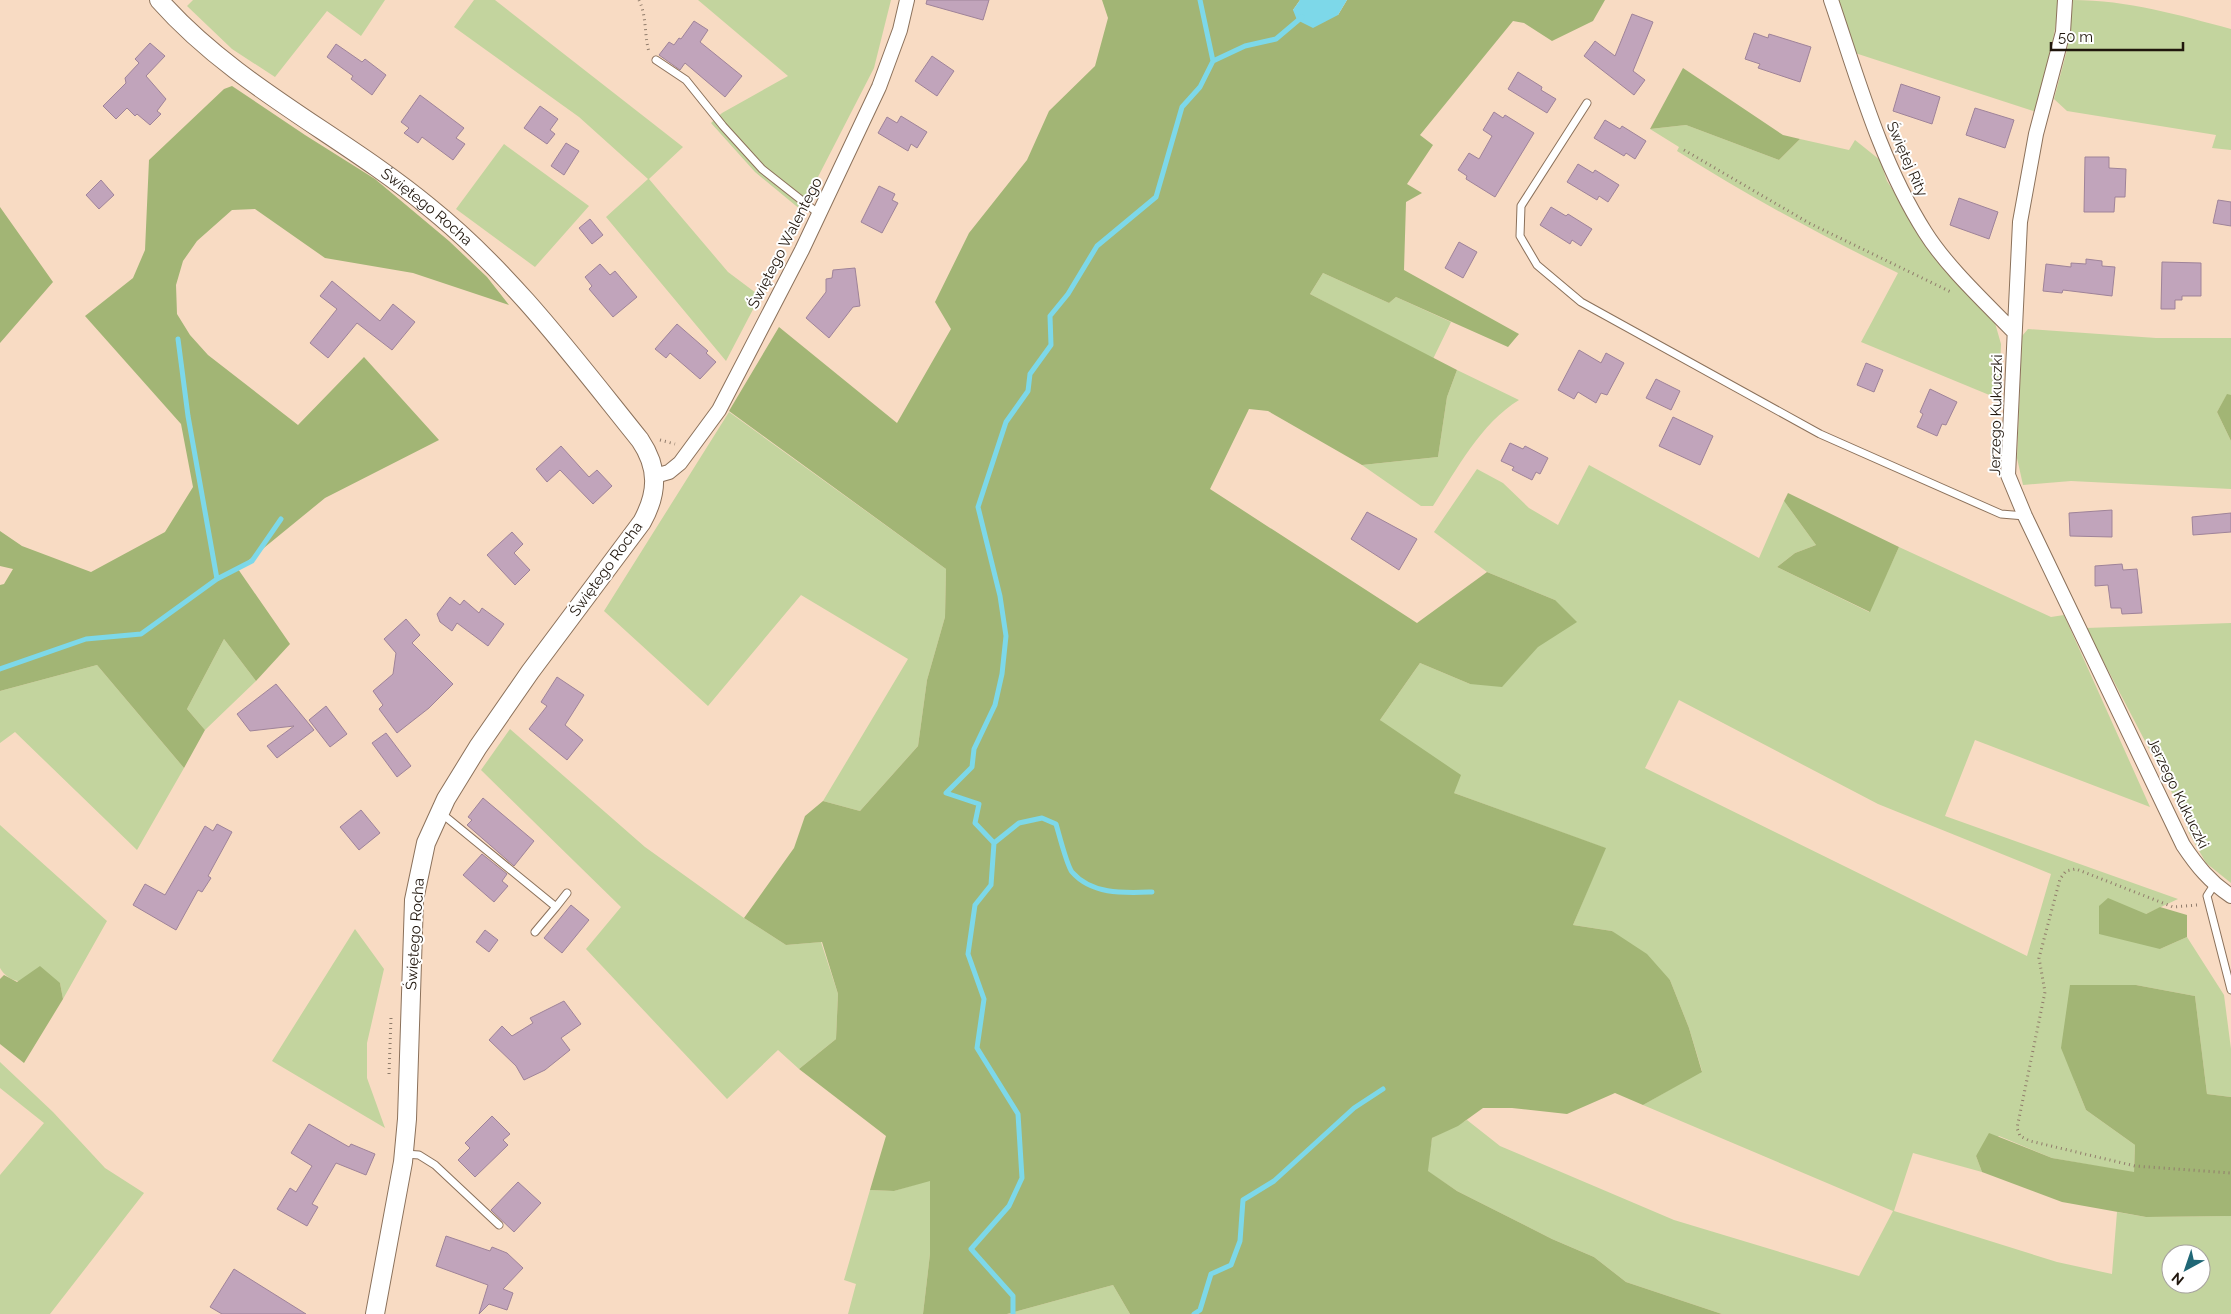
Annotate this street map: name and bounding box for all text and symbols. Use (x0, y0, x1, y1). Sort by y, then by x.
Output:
scale bar (2051, 20, 2184, 52)
text: 50 m (2058, 28, 2093, 46)
street label: Świętej Rity (1882, 119, 1932, 199)
street label: Świętego Rocha (377, 164, 476, 249)
street label: Świętego Walentego (744, 174, 826, 312)
street label: Jerzego Kukuczki (1986, 354, 2006, 476)
street label: Świętego Rocha (566, 518, 646, 620)
street label: Jerzego Kukuczki (2143, 735, 2213, 851)
street label: Świętego Rocha (402, 877, 428, 991)
north arrow (2161, 1244, 2211, 1294)
text: N (2168, 1269, 2187, 1289)

